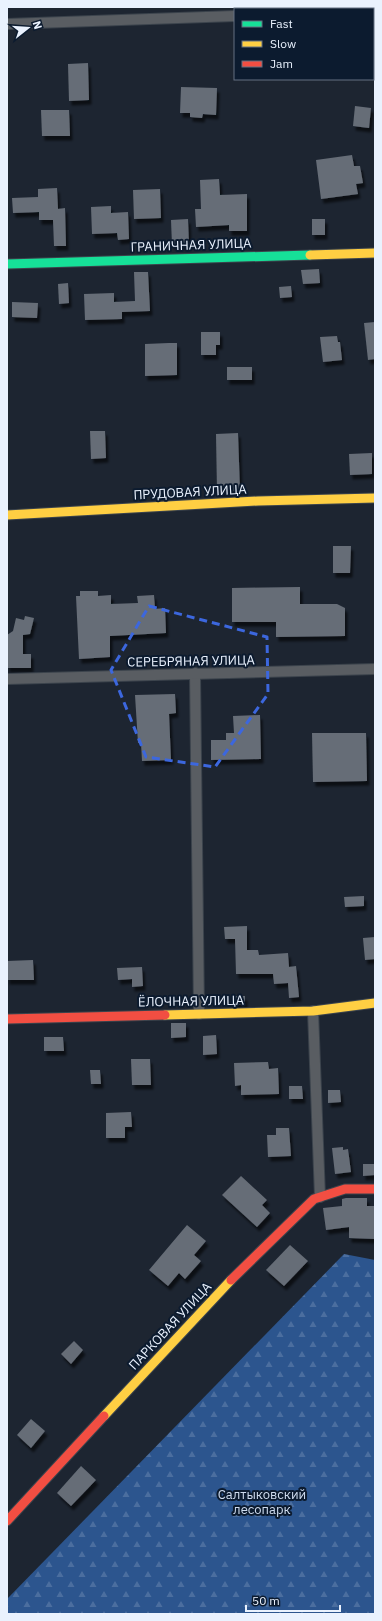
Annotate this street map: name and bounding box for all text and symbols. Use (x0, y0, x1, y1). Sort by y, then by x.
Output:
north arrow (8, 8, 48, 48)
legend (234, 8, 374, 80)
text: Fast (270, 16, 293, 31)
text: N (30, 19, 45, 31)
text: Slow (270, 36, 296, 51)
text: Jam (270, 56, 293, 71)
street label: ГРАНИЧНАЯ УЛИЦА (130, 234, 252, 256)
street label: ПРУДОВАЯ УЛИЦА (133, 481, 248, 503)
street label: СЕРЕБРЯНАЯ УЛИЦА (127, 651, 256, 671)
street label: ЁЛОЧНАЯ УЛИЦА (138, 992, 245, 1010)
street label: ПАРКОВАЯ УЛИЦА (125, 1278, 215, 1373)
park label: Салтыковский лесопарк (218, 1486, 306, 1518)
scale bar (246, 1587, 340, 1613)
text: 50 m (252, 1593, 280, 1608)

